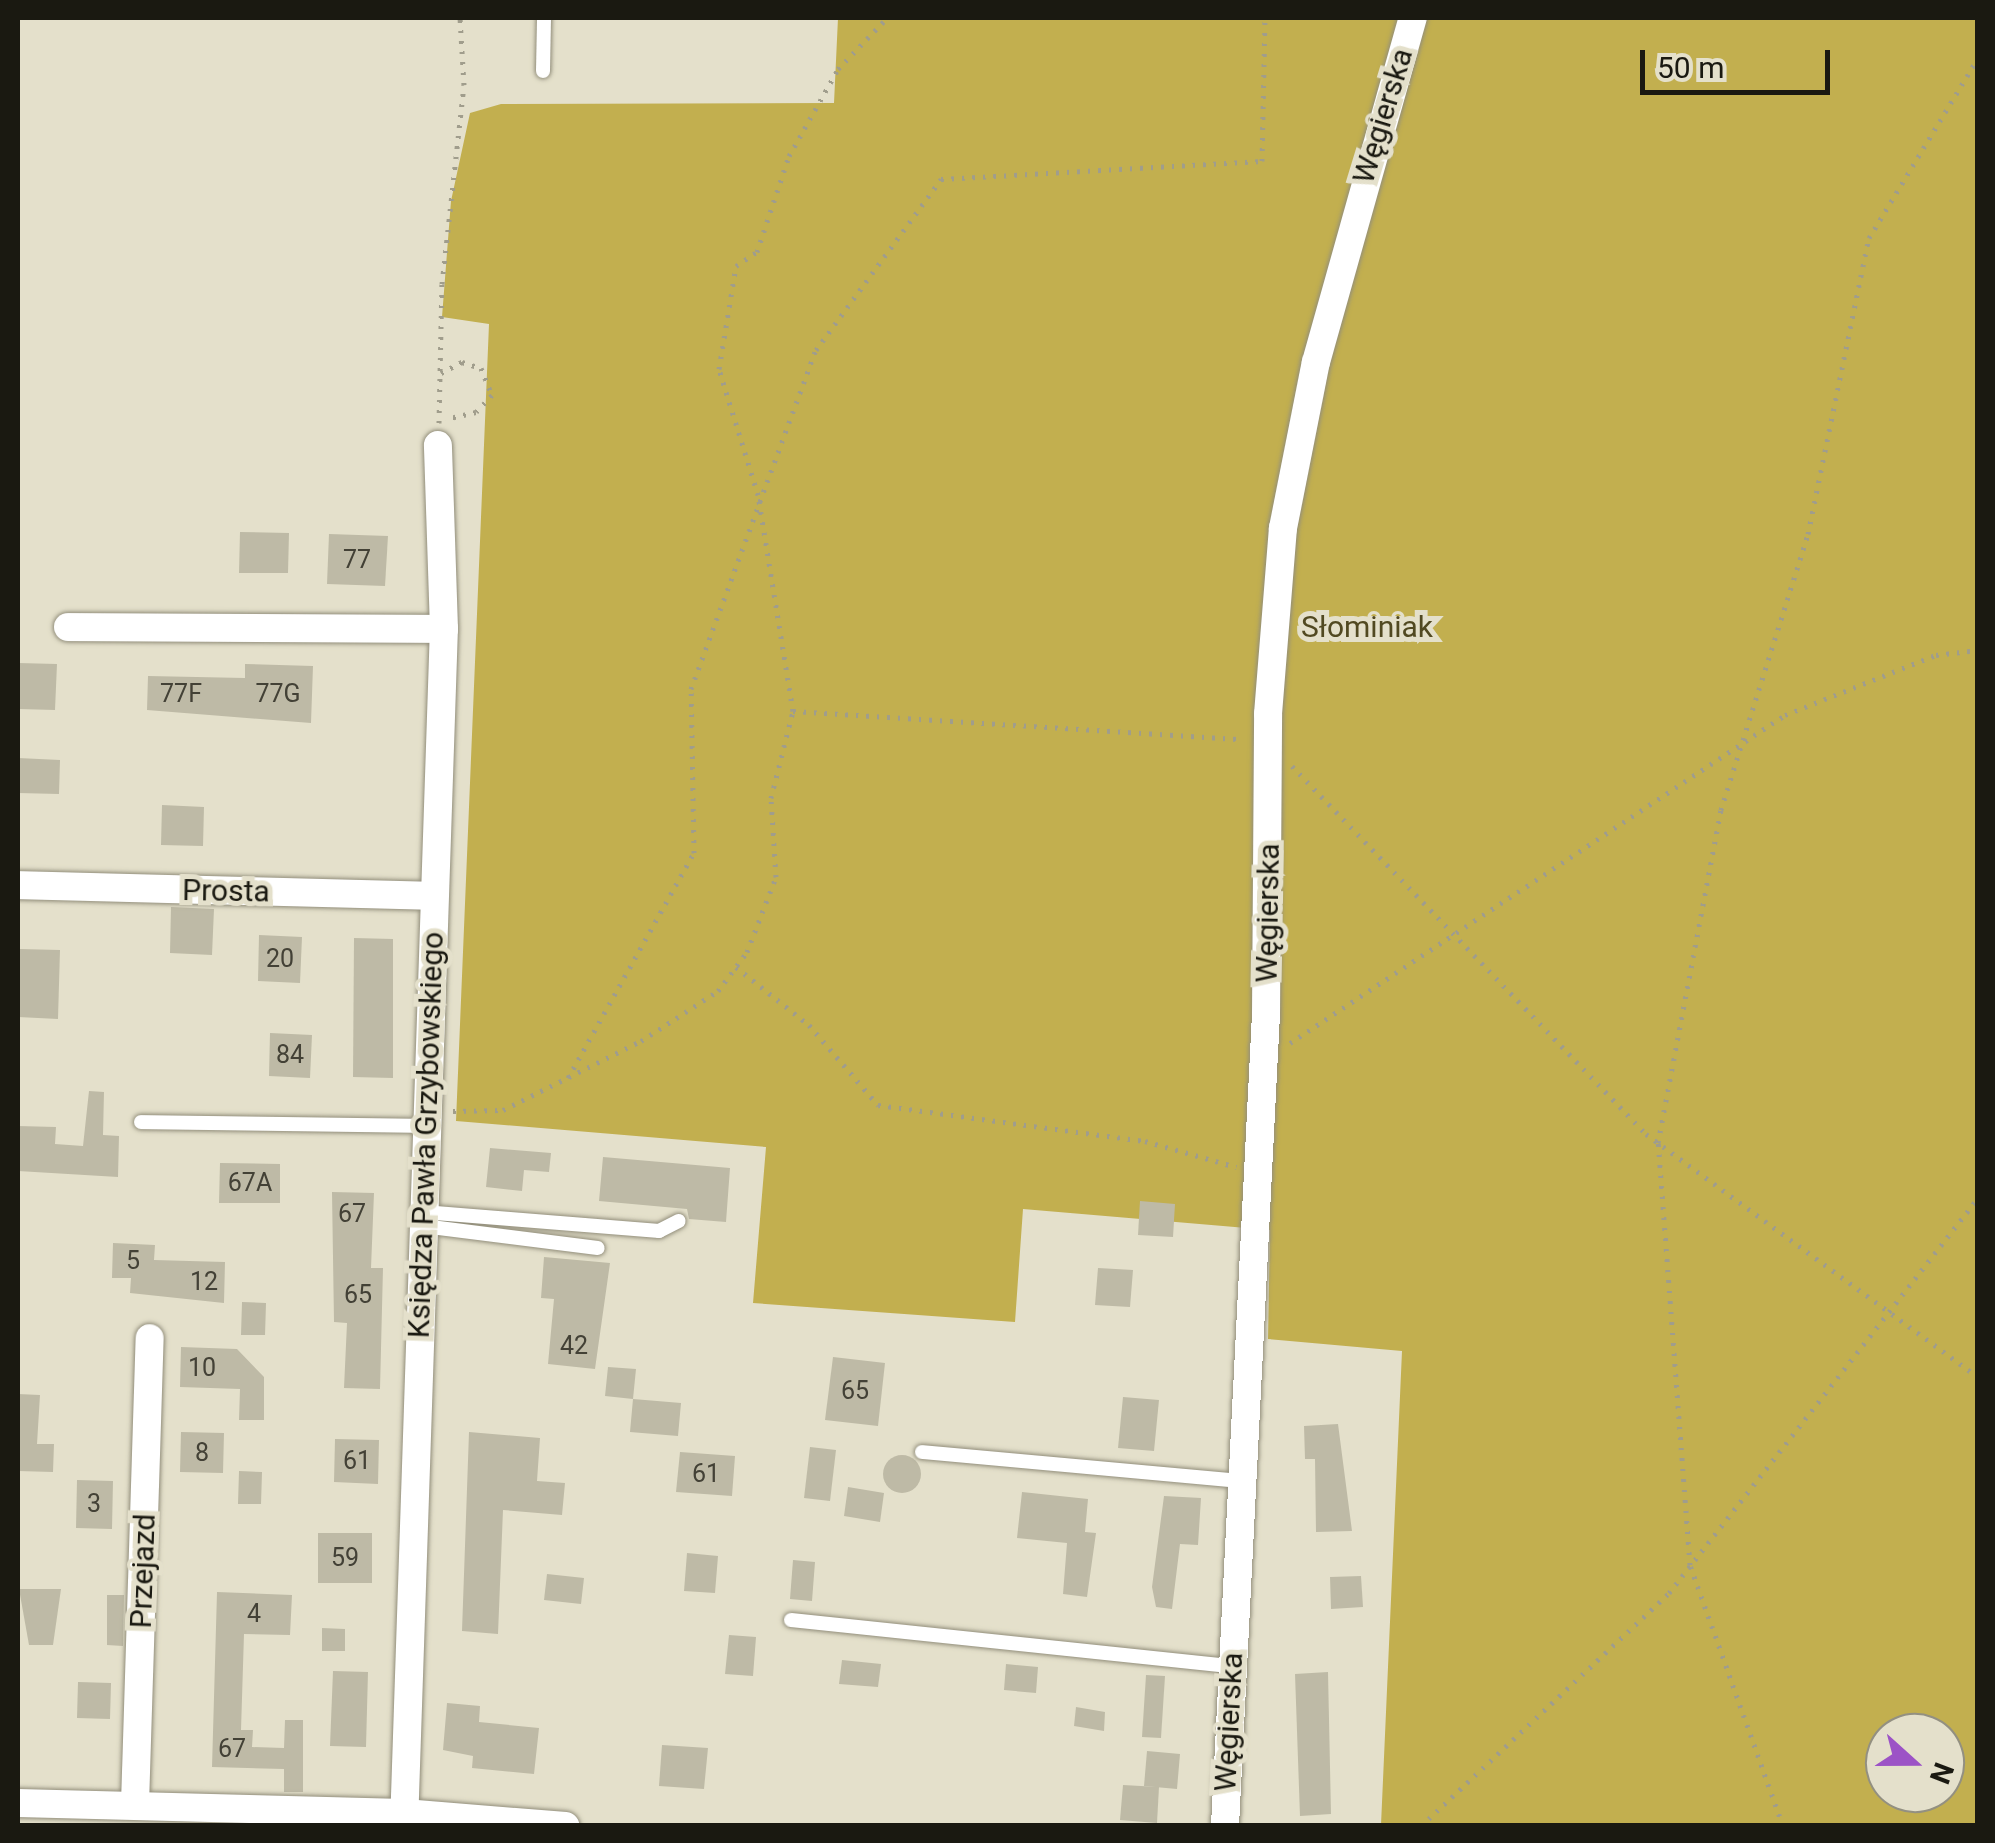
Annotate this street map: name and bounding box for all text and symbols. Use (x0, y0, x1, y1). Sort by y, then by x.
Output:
scale bar (1645, 30, 1835, 92)
street label: Węgierska (1345, 44, 1421, 188)
text: 50 m (1657, 50, 1724, 85)
house number: 77 (343, 545, 371, 575)
park label: Słominiak (1301, 609, 1433, 645)
house number: 77F (160, 679, 202, 709)
house number: 77G (255, 679, 301, 709)
street label: Węgierska (1249, 843, 1287, 983)
street label: Prosta (182, 872, 270, 910)
street label: Księdza Pawła Grzybowskiego (401, 931, 451, 1339)
house number: 20 (266, 944, 294, 974)
house number: 84 (276, 1040, 304, 1070)
house number: 67A (228, 1168, 272, 1198)
house number: 67 (338, 1199, 366, 1229)
house number: 5 (126, 1246, 140, 1276)
house number: 12 (190, 1267, 218, 1297)
house number: 65 (344, 1280, 372, 1310)
house number: 42 (560, 1331, 588, 1361)
house number: 10 (188, 1353, 216, 1383)
house number: 65 (841, 1376, 869, 1406)
house number: 8 (195, 1438, 209, 1468)
house number: 61 (343, 1446, 371, 1476)
house number: 61 (692, 1459, 720, 1489)
house number: 3 (87, 1489, 101, 1519)
street label: Przejazd (123, 1513, 163, 1629)
house number: 59 (331, 1543, 359, 1573)
house number: 4 (247, 1599, 261, 1629)
street label: Węgierska (1207, 1652, 1251, 1792)
north arrow (1865, 1713, 1965, 1813)
house number: 67 (218, 1734, 246, 1764)
text: N (1923, 1758, 1961, 1788)

